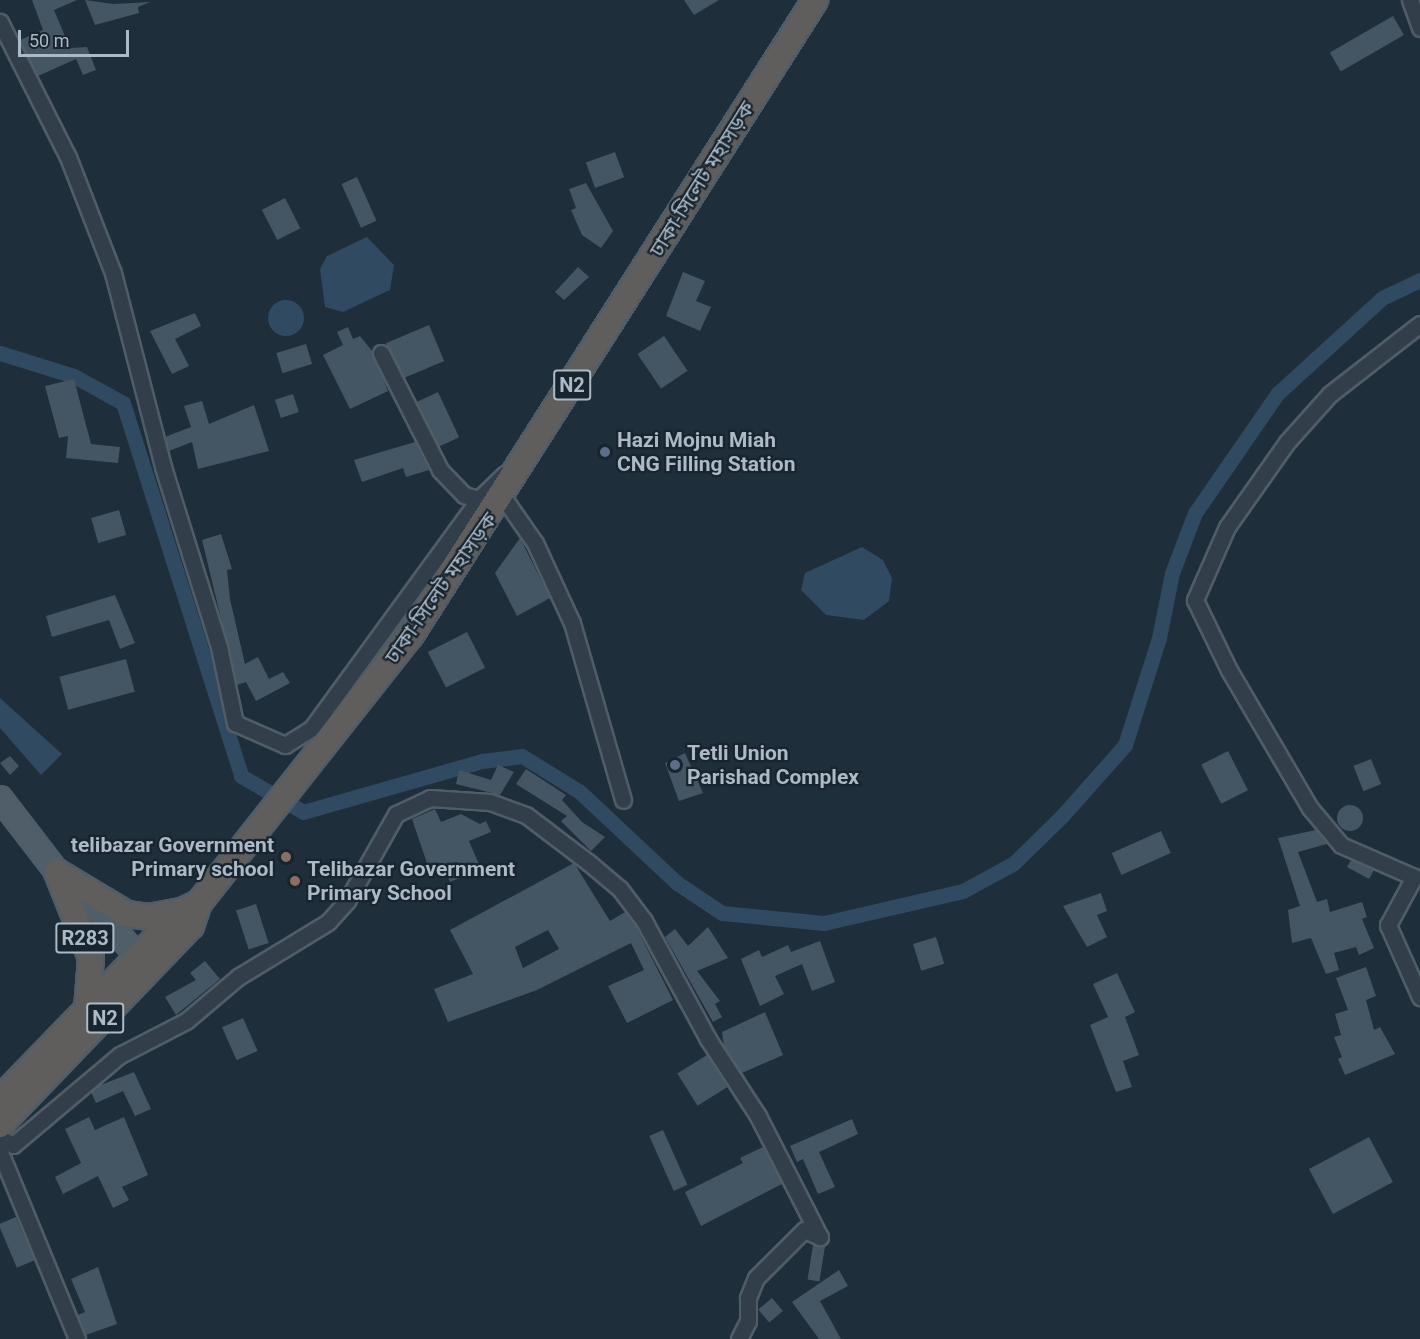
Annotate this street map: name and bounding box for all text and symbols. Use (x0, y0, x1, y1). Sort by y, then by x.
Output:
scale bar (21, 18, 132, 56)
text: 50 m (29, 30, 69, 51)
street label: ঢাকা-সিলেট মহাসড়ক (644, 97, 760, 261)
road number: N2 (552, 368, 592, 402)
place label: Hazi Mojnu Miah CNG Filling Station (617, 427, 795, 477)
marker: Hazi Mojnu Miah CNG Filling Station (598, 445, 612, 459)
street label: ঢাকা-সিলেট মহাসড়ক (380, 508, 502, 668)
place label: Tetli Union Parishad Complex (687, 740, 859, 790)
marker: Tetli Union Parishad Complex (668, 758, 682, 772)
place label: telibazar Government Primary school (71, 832, 274, 882)
marker: telibazar Government Primary school (279, 850, 293, 864)
place label: Telibazar Government Primary School (307, 856, 515, 906)
marker: Telibazar Government Primary School (288, 874, 302, 888)
road number: R283 (55, 921, 115, 955)
road number: N2 (86, 1001, 124, 1035)

